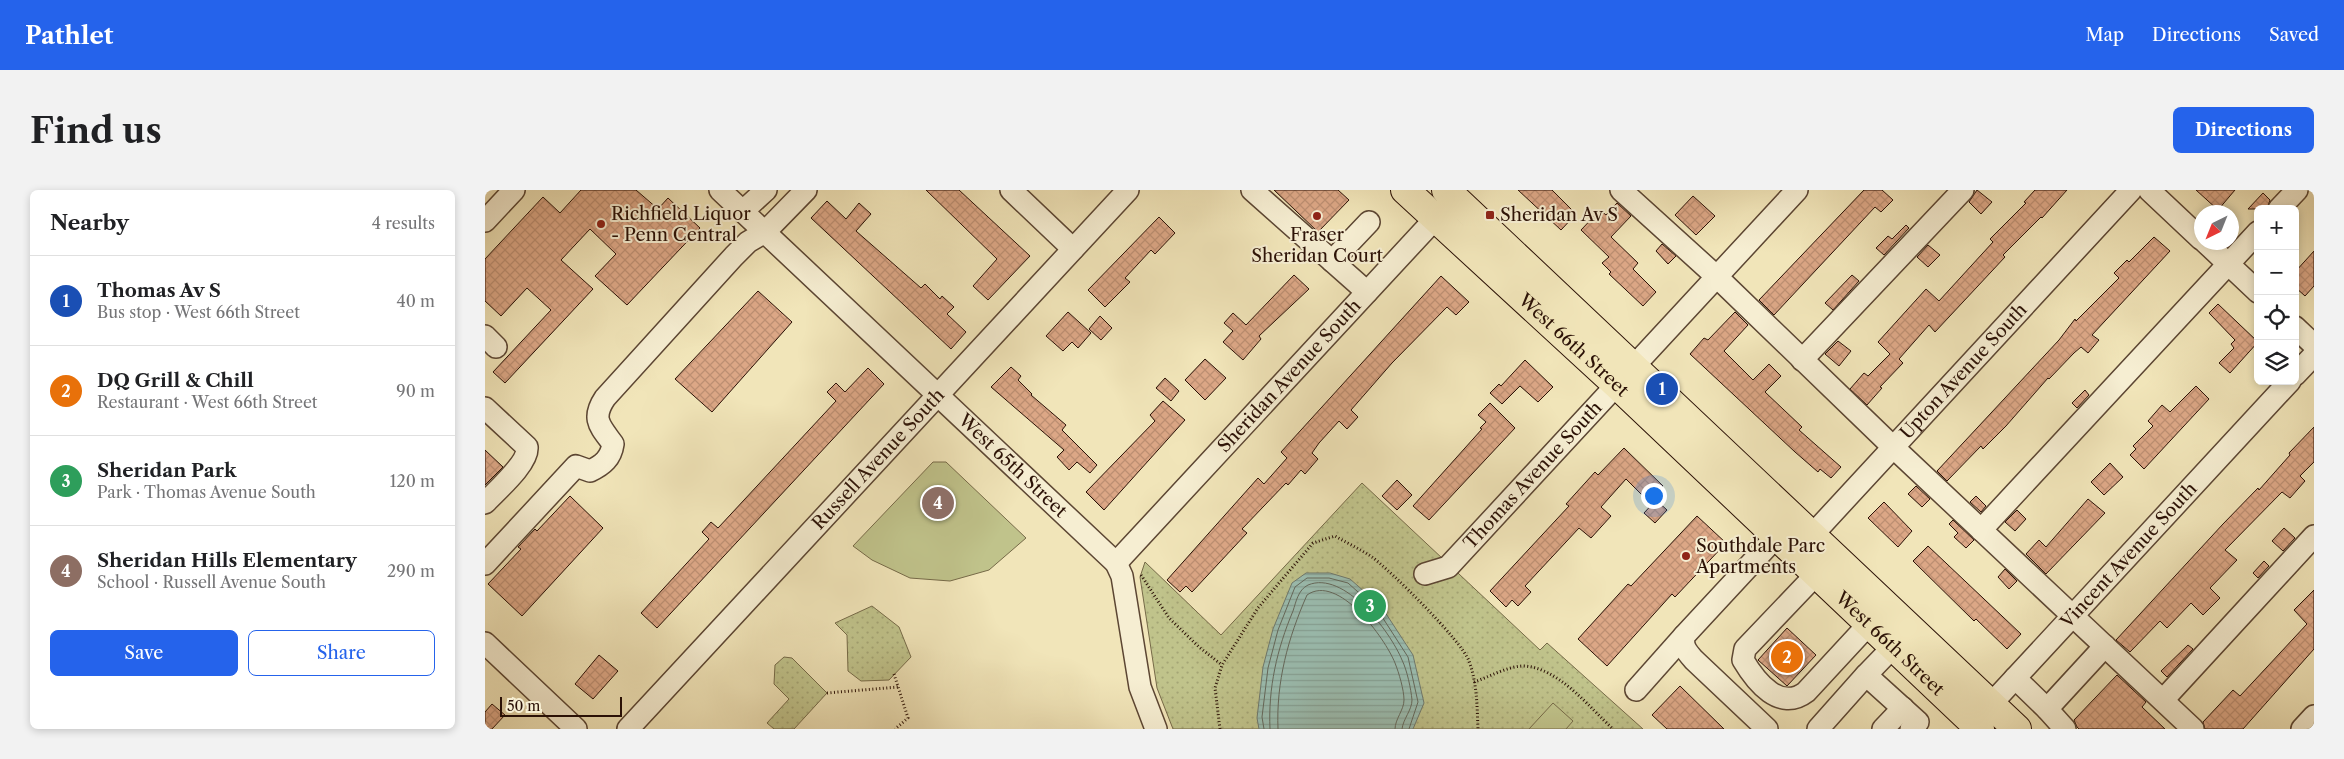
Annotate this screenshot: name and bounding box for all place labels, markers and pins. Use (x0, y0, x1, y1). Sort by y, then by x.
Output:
place label: Richfield Liquor - Penn Central (611, 203, 751, 246)
place label: Sheridan Av S (1500, 204, 1618, 226)
marker: Sheridan Av S (1484, 209, 1496, 221)
marker: Fraser Sheridan Court (1311, 210, 1323, 222)
marker: Richfield Liquor - Penn Central (595, 218, 607, 230)
place label: Fraser Sheridan Court (1251, 224, 1383, 267)
pin: 1 (1646, 370, 1678, 408)
pin: 4 (922, 484, 954, 522)
place label: Southdale Parc Apartments (1695, 535, 1825, 578)
marker: Southdale Parc Apartments (1680, 550, 1692, 562)
pin: 3 (1354, 587, 1386, 625)
pin: 2 (1771, 638, 1803, 676)

